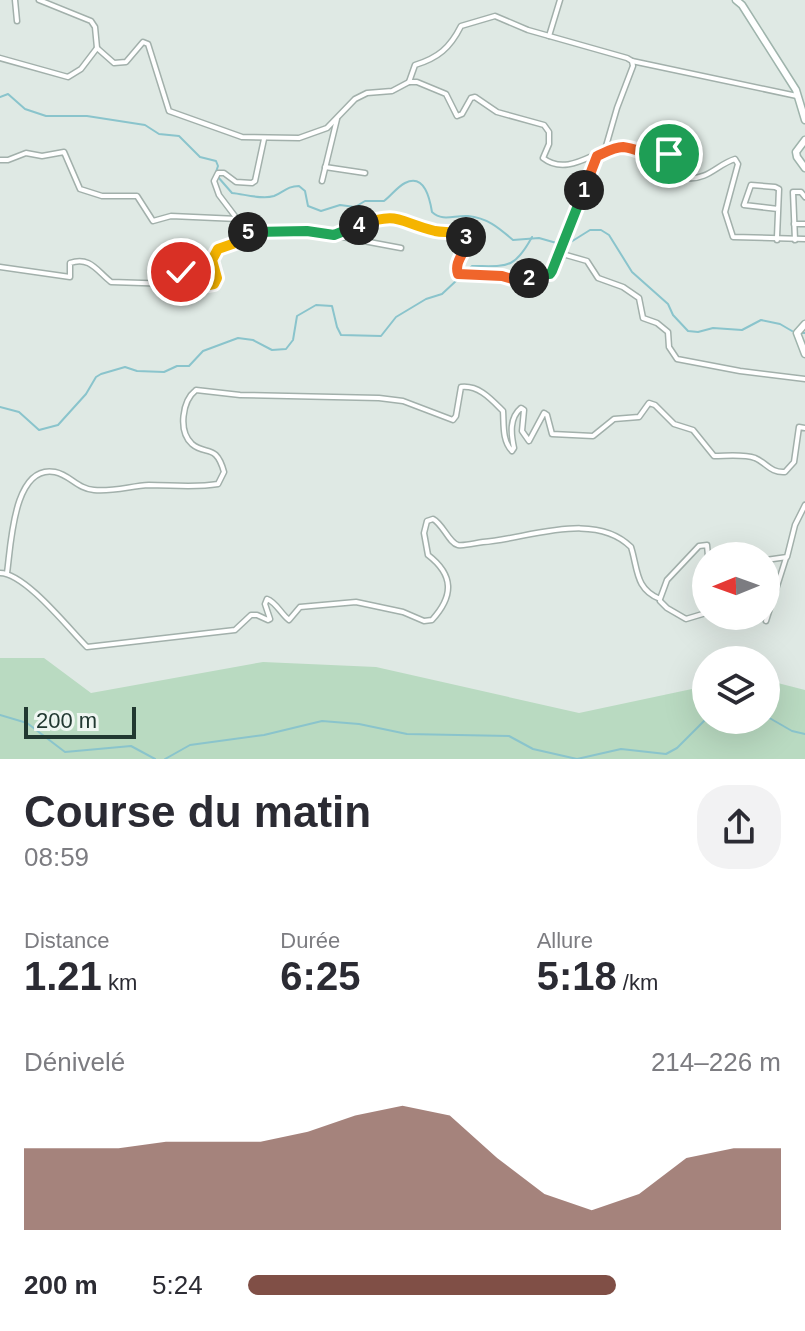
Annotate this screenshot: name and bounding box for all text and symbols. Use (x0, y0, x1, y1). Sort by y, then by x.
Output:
pin (635, 120, 703, 188)
icon: arrive (647, 132, 691, 176)
pin: 1 (564, 170, 604, 210)
text: 1 (578, 177, 590, 202)
pin: 4 (339, 205, 379, 245)
pin: 5 (228, 212, 268, 252)
text: 4 (353, 212, 365, 237)
pin: 3 (446, 217, 486, 257)
text: 5 (242, 219, 254, 244)
text: 3 (460, 224, 472, 249)
pin (147, 238, 215, 306)
icon: check (159, 250, 203, 294)
pin: 2 (509, 258, 549, 298)
text: 2 (523, 265, 535, 290)
north arrow (692, 542, 780, 630)
map controls (692, 542, 780, 734)
button: layers (692, 646, 780, 734)
scale bar (24, 703, 136, 739)
text: 200 m (36, 708, 97, 733)
button: share (697, 785, 781, 869)
text: Course du matin (24, 787, 371, 836)
text: 08:59 (24, 842, 89, 872)
text: Distance (24, 928, 110, 953)
text: Durée (280, 928, 340, 953)
text: Allure (537, 928, 593, 953)
text: 1.21 (24, 954, 102, 998)
text: 6:25 (280, 954, 360, 998)
text: 5:18 (537, 954, 617, 998)
text: km (102, 970, 137, 995)
text: /km (617, 970, 658, 995)
text: Dénivelé (24, 1047, 125, 1077)
text: 214–226 m (651, 1047, 781, 1077)
text: 200 m (24, 1270, 98, 1300)
text: 5:24 (152, 1270, 203, 1300)

